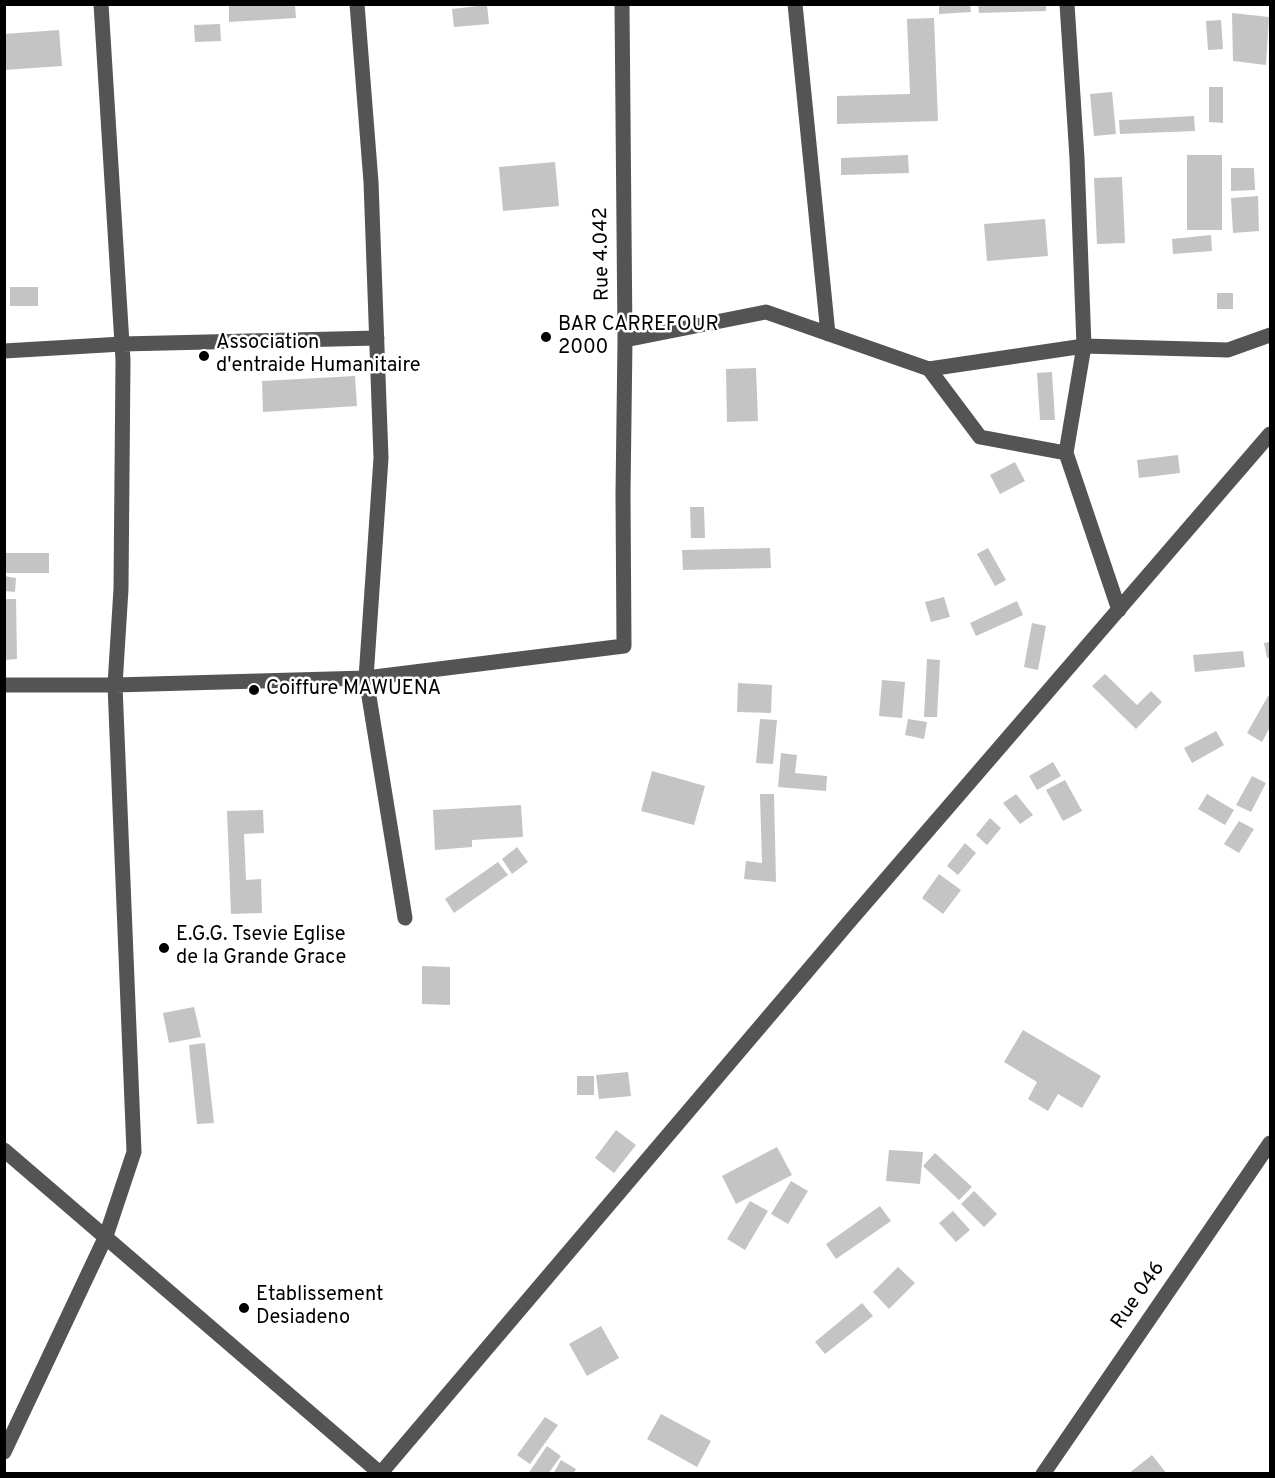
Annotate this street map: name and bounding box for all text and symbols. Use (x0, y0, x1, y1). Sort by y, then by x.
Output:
street label: Rue 4.042 (590, 207, 616, 301)
place label: BAR CARREFOUR 2000 (558, 314, 719, 361)
marker: BAR CARREFOUR 2000 (539, 330, 553, 344)
place label: Association d'entraide Humanitaire (216, 332, 420, 379)
marker: Association d'entraide Humanitaire (197, 349, 211, 363)
place label: Coiffure MAWUENA (266, 678, 441, 702)
marker: Coiffure MAWUENA (247, 683, 261, 697)
place label: E.G.G. Tsevie Eglise de la Grande Grace (176, 924, 346, 971)
marker: E.G.G. Tsevie Eglise de la Grande Grace (157, 941, 171, 955)
street label: Rue 046 (1107, 1258, 1171, 1334)
place label: Etablissement Desiadeno (256, 1284, 384, 1331)
marker: Etablissement Desiadeno (237, 1301, 251, 1315)

